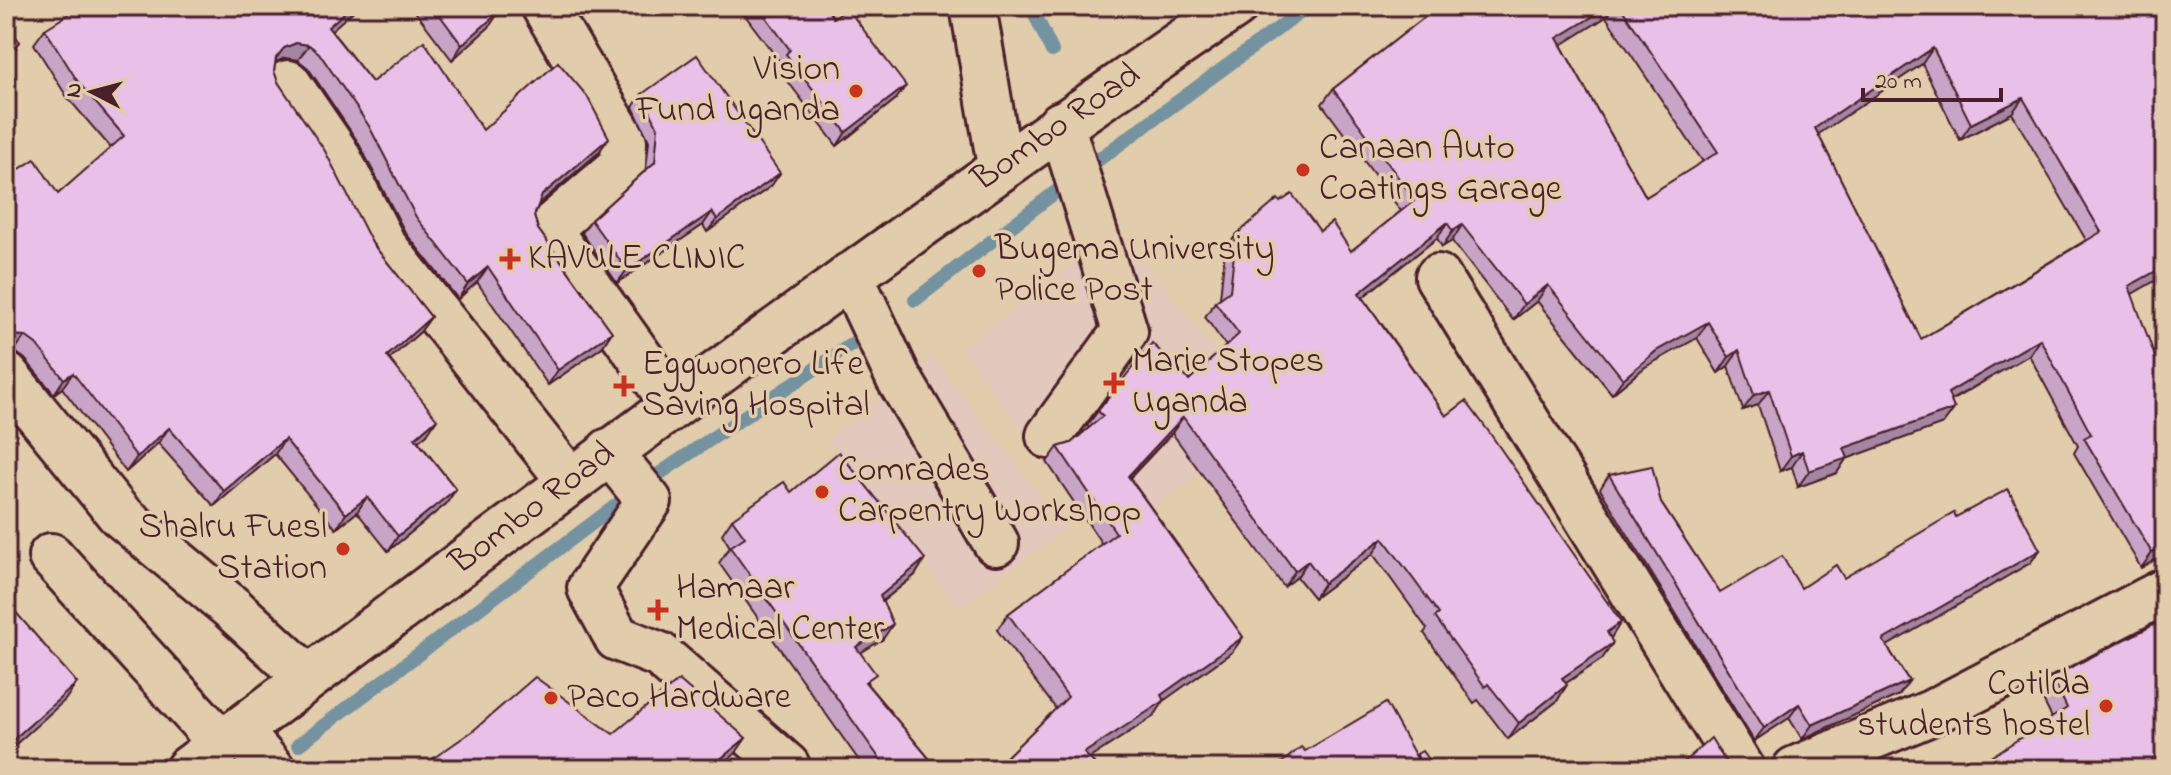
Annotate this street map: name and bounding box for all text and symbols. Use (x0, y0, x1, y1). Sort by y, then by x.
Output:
place label: Vision Fund Uganda (635, 44, 840, 138)
street label: Bombo Road (961, 50, 1152, 206)
north arrow (52, 52, 132, 132)
scale bar (1863, 52, 2001, 102)
text: 20 m (1875, 65, 1922, 100)
text: N (58, 81, 92, 99)
marker: Vision Fund Uganda (847, 82, 865, 100)
place label: Canaan Auto Coatings Garage (1319, 123, 1563, 217)
marker: Canaan Auto Coatings Garage (1294, 161, 1312, 179)
place label: Bugema University Police Post (994, 224, 1275, 318)
place label: KAVULE CLINIC (528, 233, 746, 286)
marker: KAVULE CLINIC (499, 248, 521, 270)
marker: Bugema University Police Post (970, 262, 988, 280)
place label: Marie Stopes Uganda (1132, 336, 1324, 430)
place label: Eggwonero Life Saving Hospital (642, 339, 869, 433)
marker: Marie Stopes Uganda (1103, 372, 1125, 394)
marker: Eggwonero Life Saving Hospital (613, 375, 635, 397)
street label: Bombo Road (438, 429, 627, 590)
place label: Comrades Carpentry Workshop (838, 445, 1141, 539)
marker: Comrades Carpentry Workshop (813, 483, 831, 501)
place label: Shalru Fuesl Station (139, 502, 327, 596)
marker: Shalru Fuesl Station (334, 540, 352, 558)
place label: Hamaar Medical Center (676, 563, 885, 657)
marker: Hamaar Medical Center (647, 599, 669, 621)
place label: Cotilda students hostel (1857, 659, 2090, 753)
place label: Paco Hardware (567, 672, 792, 725)
marker: Paco Hardware (542, 689, 560, 707)
marker: Cotilda students hostel (2097, 697, 2115, 715)

